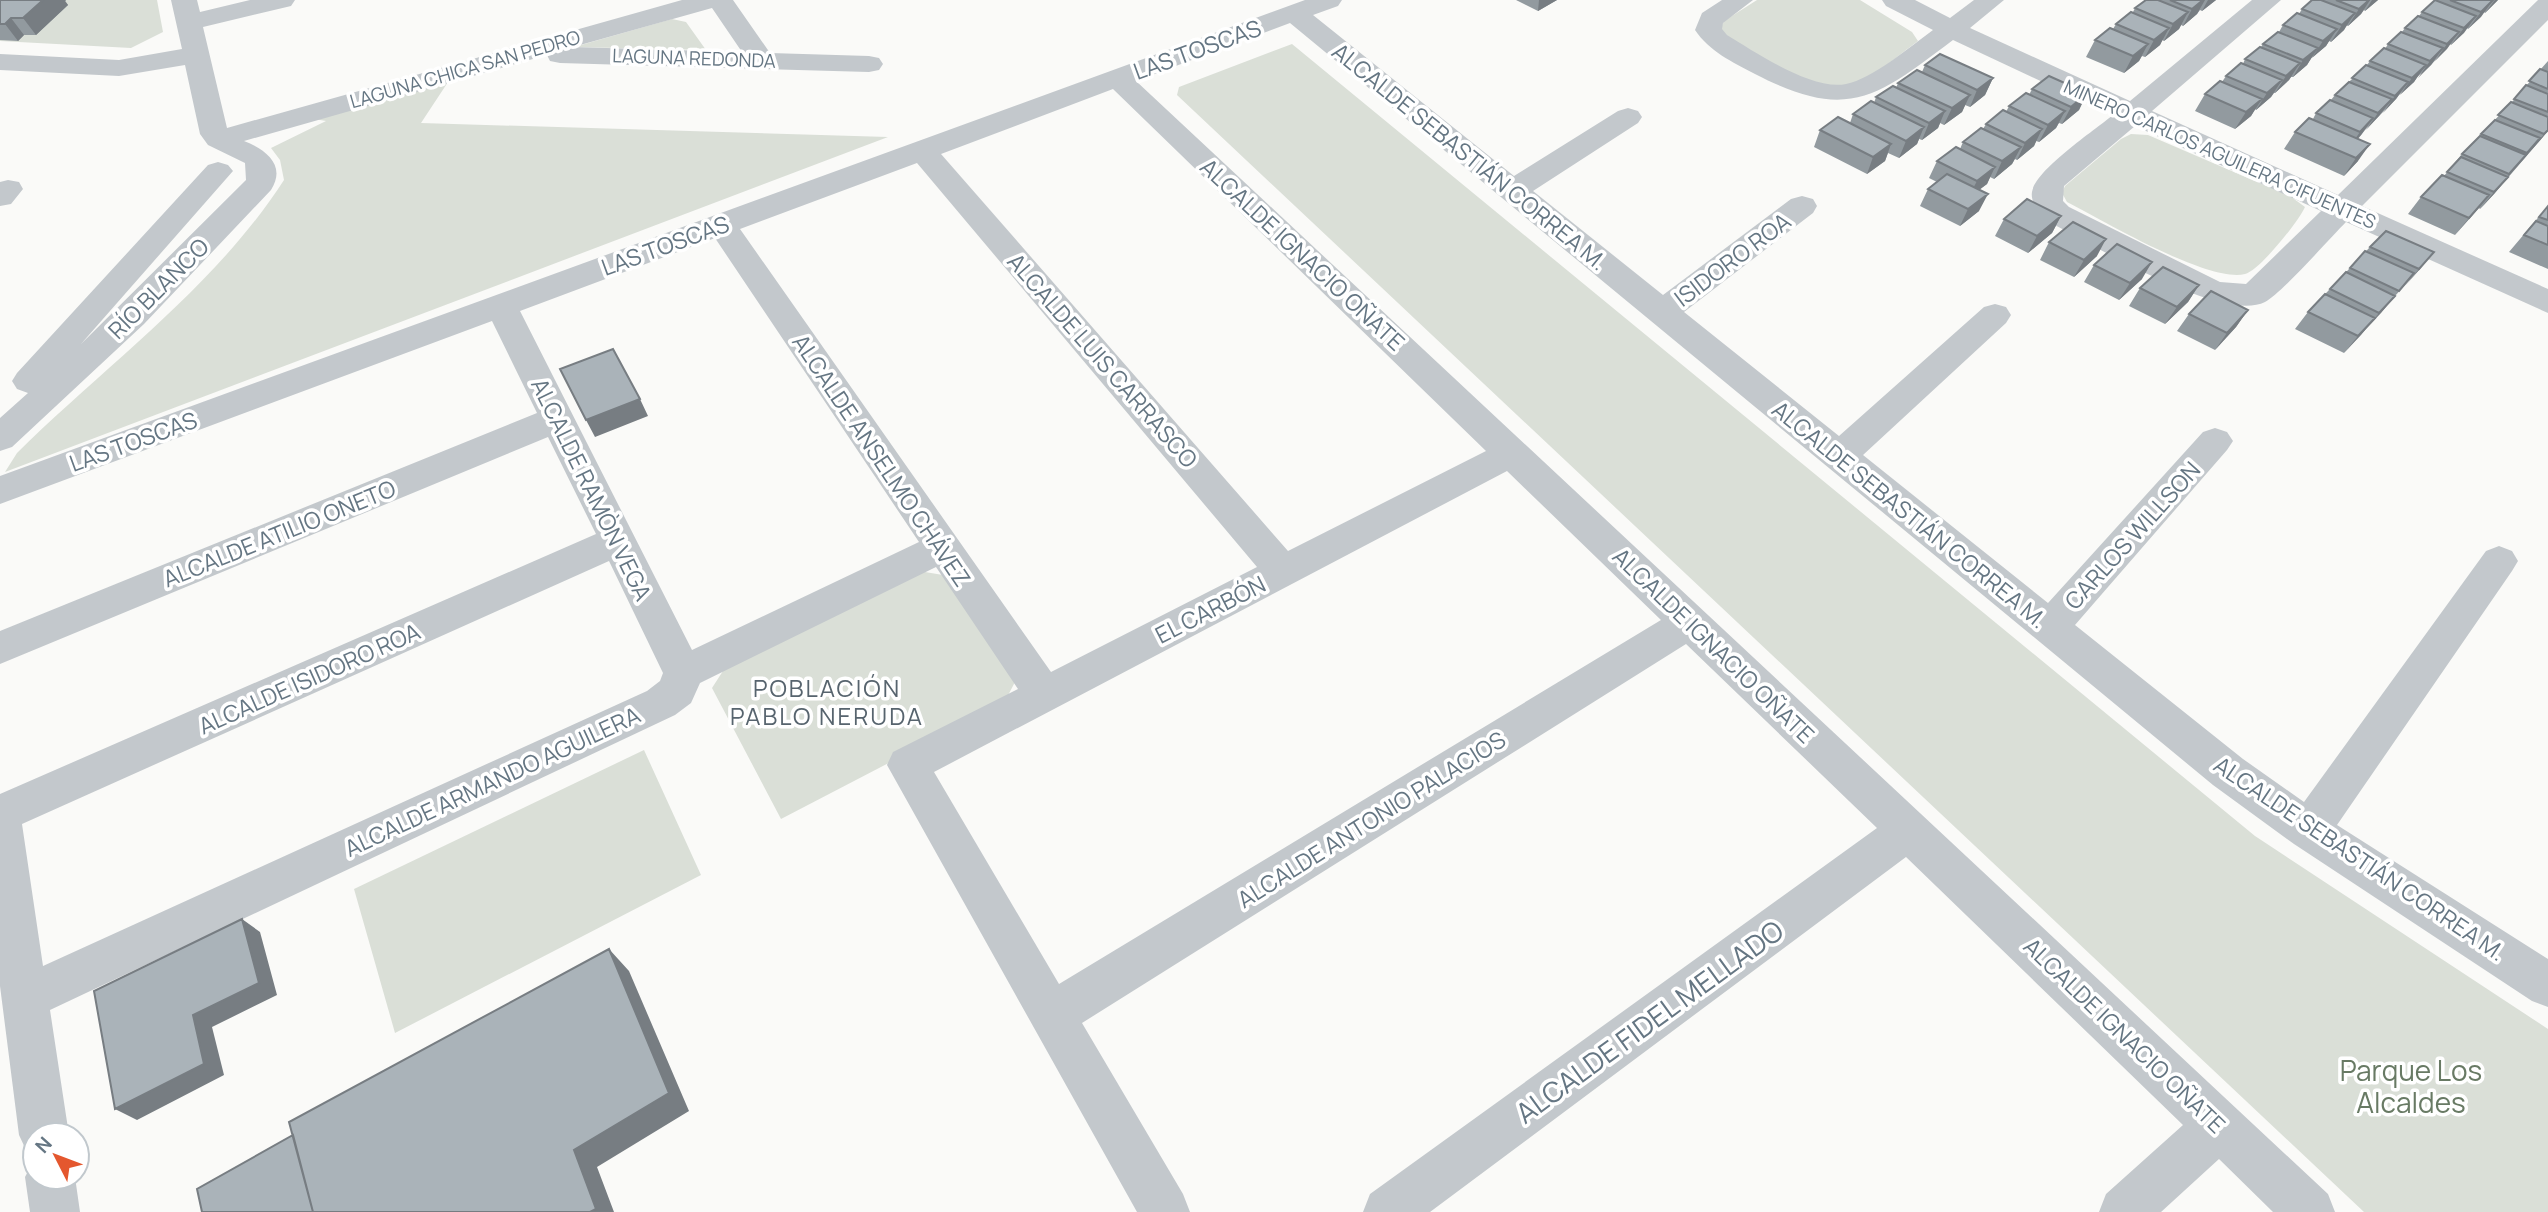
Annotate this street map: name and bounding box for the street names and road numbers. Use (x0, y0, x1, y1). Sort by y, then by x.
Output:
street label: LAS TOSCAS (1129, 11, 1265, 87)
street label: LAGUNA CHICA SAN PEDRO (347, 24, 583, 114)
street label: ALCALDE SEBASTIÁN CORREA M. (1326, 35, 1614, 277)
street label: LAGUNA REDONDA (612, 42, 776, 74)
street label: MINERO CARLOS AGUILERA CIFUENTES (2060, 73, 2380, 235)
street label: ALCALDE IGNACIO OÑATE (1194, 151, 1412, 357)
street label: ISIDORO ROA (1667, 204, 1797, 313)
street label: LAS TOSCAS (597, 207, 733, 283)
street label: RÍO BLANCO (101, 231, 215, 345)
street label: ALCALDE LUIS CARRASCO (1001, 246, 1205, 474)
street label: ALCALDE ANSELMO CHÁVEZ (785, 328, 979, 592)
street label: ALCALDE RAMÒN VEGA (524, 372, 660, 606)
street label: ALCALDE SEBASTIÁN CORREA M. (1766, 393, 2054, 635)
street label: LAS TOSCAS (65, 403, 201, 479)
street label: CARLOS WILLSON (2057, 454, 2207, 616)
street label: ALCALDE ATILIO ONETO (158, 472, 400, 594)
street label: ALCALDE IGNACIO OÑATE (1606, 540, 1822, 750)
street label: EL CARBÓN (1149, 568, 1271, 650)
street label: ALCALDE ISIDORO ROA (193, 614, 425, 741)
street label: ALCALDE ARMANDO AGUILERA (339, 698, 645, 864)
street label: ALCALDE ANTONIO PALACIOS (1231, 723, 1511, 915)
street label: ALCALDE SEBASTIÁN CORREA M. (2208, 748, 2512, 968)
street label: ALCALDE FIDEL MELLADO (1507, 911, 1791, 1131)
street label: ALCALDE IGNACIO OÑATE (2017, 930, 2233, 1140)

